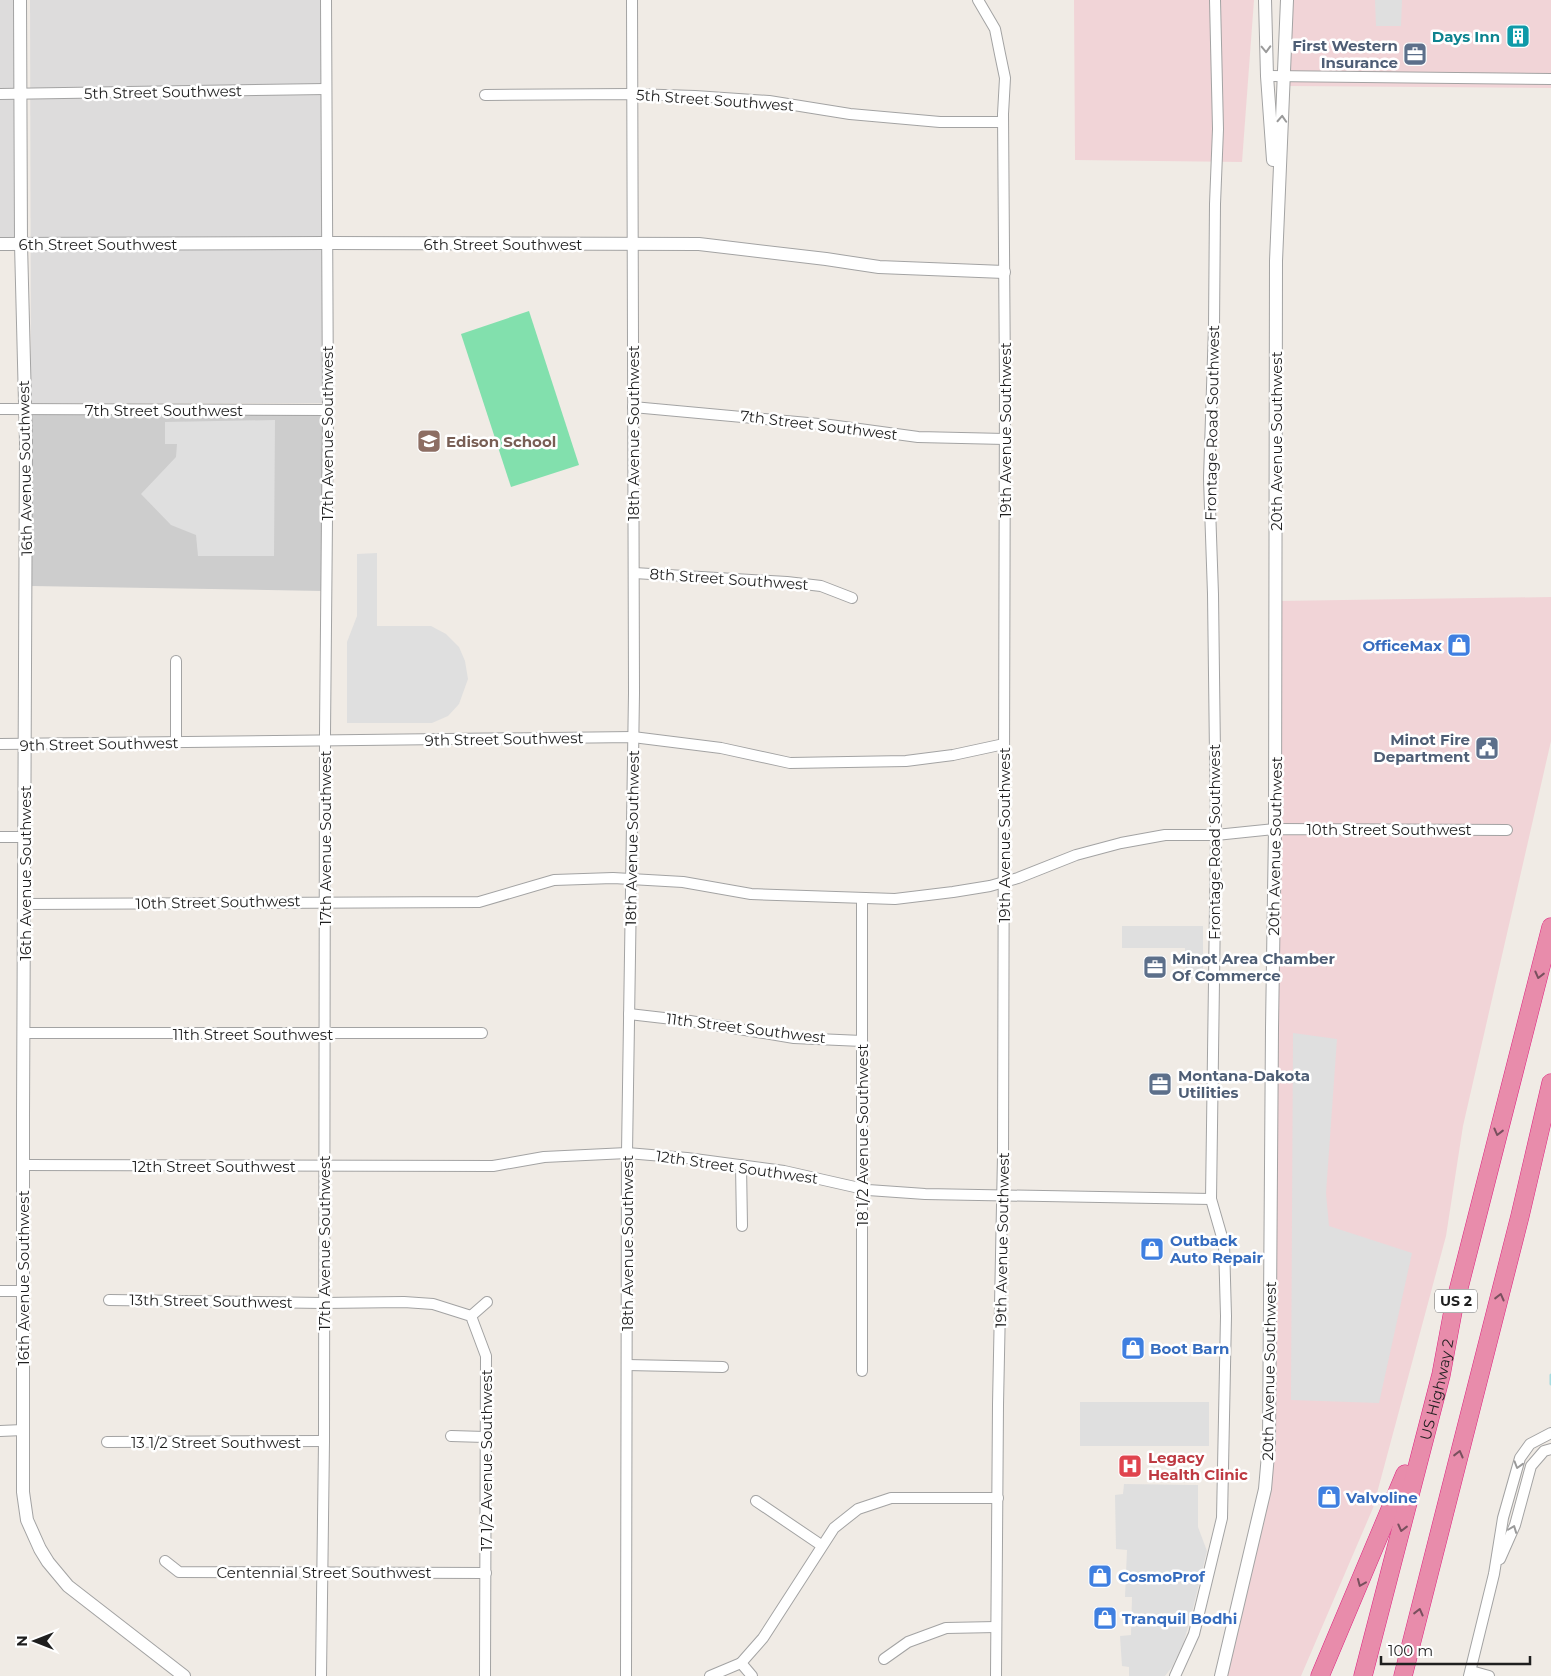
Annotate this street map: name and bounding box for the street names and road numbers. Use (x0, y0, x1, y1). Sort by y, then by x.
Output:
street label: 5th Street Southwest (84, 81, 242, 103)
street label: 5th Street Southwest (635, 85, 795, 115)
street label: 6th Street Southwest (19, 235, 177, 254)
street label: 6th Street Southwest (424, 235, 582, 254)
street label: Frontage Road Southwest (1201, 325, 1223, 521)
street label: 19th Avenue Southwest (996, 342, 1015, 518)
street label: 18th Avenue Southwest (624, 345, 643, 521)
street label: 17th Avenue Southwest (318, 346, 337, 520)
street label: 20th Avenue Southwest (1267, 351, 1286, 531)
street label: 16th Avenue Southwest (14, 380, 36, 556)
street label: 7th Street Southwest (85, 401, 243, 420)
street label: 7th Street Southwest (739, 406, 899, 444)
street label: 8th Street Southwest (649, 564, 809, 594)
street label: 9th Street Southwest (424, 728, 584, 750)
street label: 9th Street Southwest (19, 733, 179, 755)
street label: Frontage Road Southwest (1205, 744, 1224, 940)
street label: 19th Avenue Southwest (995, 747, 1014, 923)
street label: 18th Avenue Southwest (621, 750, 643, 926)
street label: 17th Avenue Southwest (316, 751, 335, 925)
street label: 20th Avenue Southwest (1264, 756, 1286, 936)
street label: 16th Avenue Southwest (16, 785, 35, 961)
street label: 10th Street Southwest (1306, 820, 1472, 839)
street label: 10th Street Southwest (135, 891, 301, 913)
street label: 11th Street Southwest (665, 1009, 827, 1047)
street label: 11th Street Southwest (173, 1025, 333, 1044)
street label: 18 1/2 Avenue Southwest (853, 1044, 872, 1226)
street label: 12th Street Southwest (655, 1146, 819, 1188)
street label: 19th Avenue Southwest (991, 1152, 1013, 1328)
street label: 18th Avenue Southwest (618, 1155, 637, 1331)
street label: 17th Avenue Southwest (315, 1156, 334, 1330)
street label: 12th Street Southwest (132, 1157, 296, 1176)
street label: 16th Avenue Southwest (14, 1190, 33, 1366)
street label: 20th Avenue Southwest (1258, 1281, 1280, 1461)
street label: 13th Street Southwest (129, 1290, 293, 1312)
road number: US 2 (1435, 1290, 1477, 1312)
street label: US Highway 2 (1415, 1337, 1457, 1442)
street label: 17 1/2 Avenue Southwest (477, 1369, 496, 1551)
street label: 13 1/2 Street Southwest (131, 1433, 301, 1452)
street label: Centennial Street Southwest (217, 1563, 432, 1582)

